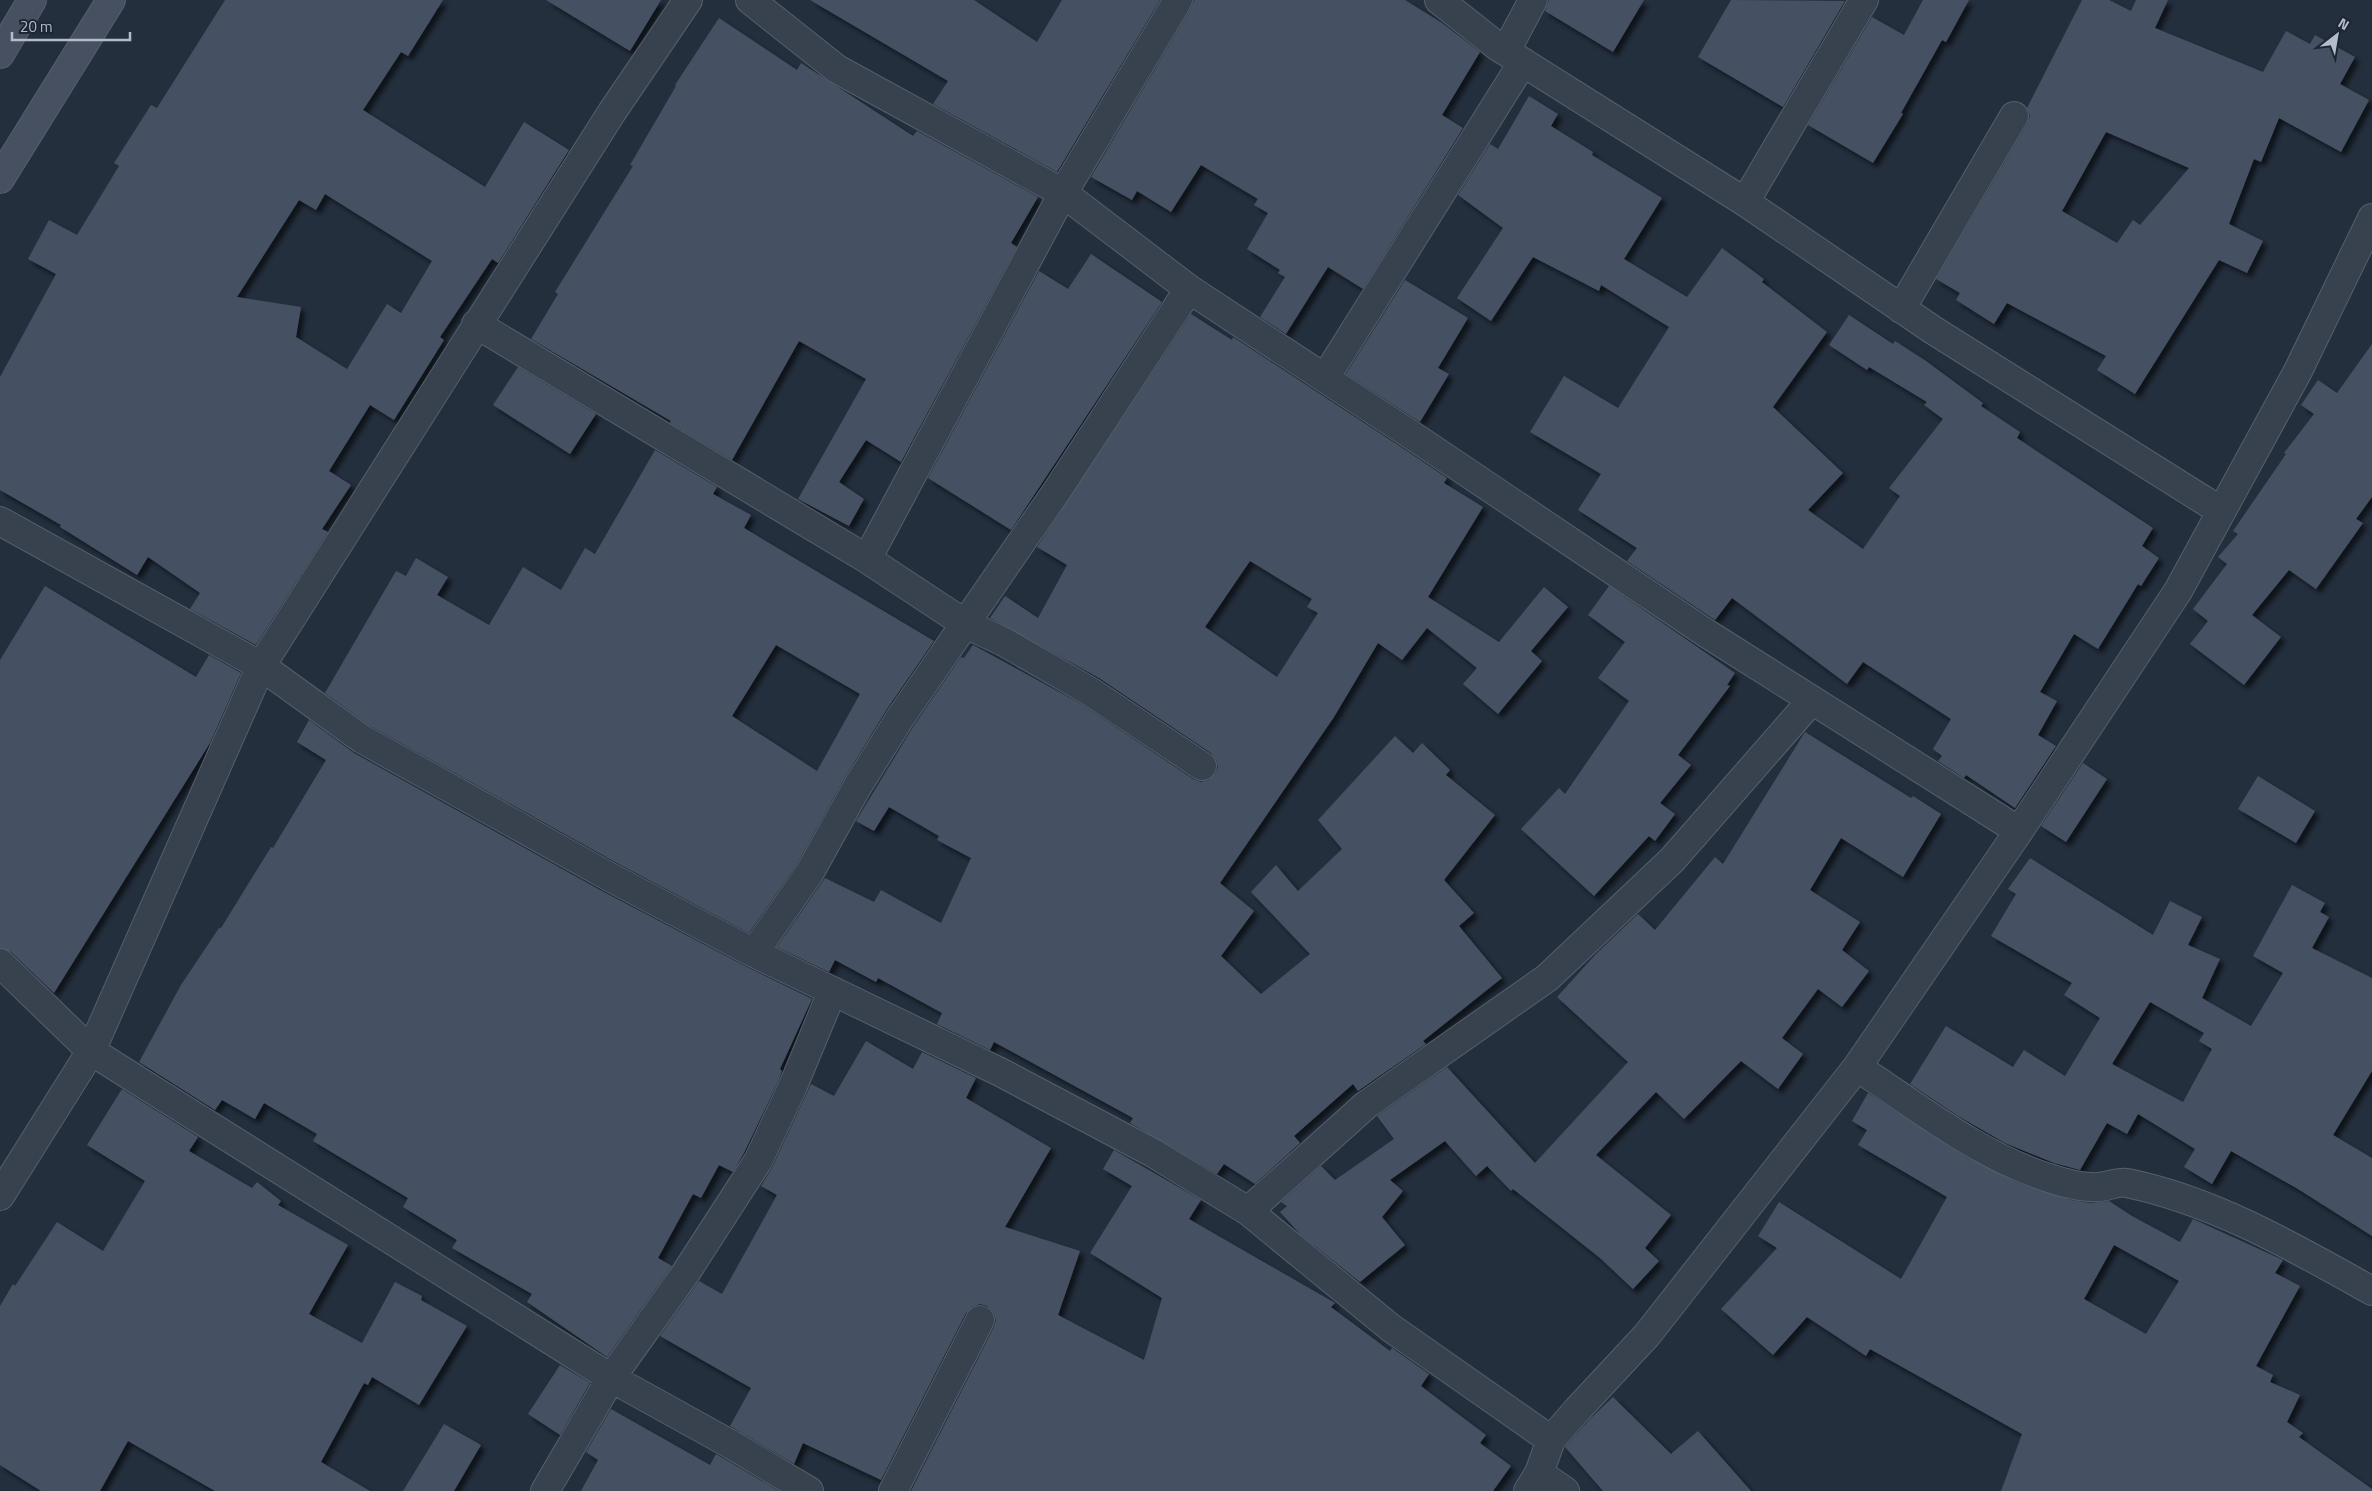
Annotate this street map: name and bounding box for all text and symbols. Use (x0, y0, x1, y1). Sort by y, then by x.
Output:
scale bar (12, 10, 130, 42)
north arrow (2312, 10, 2362, 60)
text: N (2334, 12, 2354, 35)
text: 20 m (20, 15, 53, 38)

